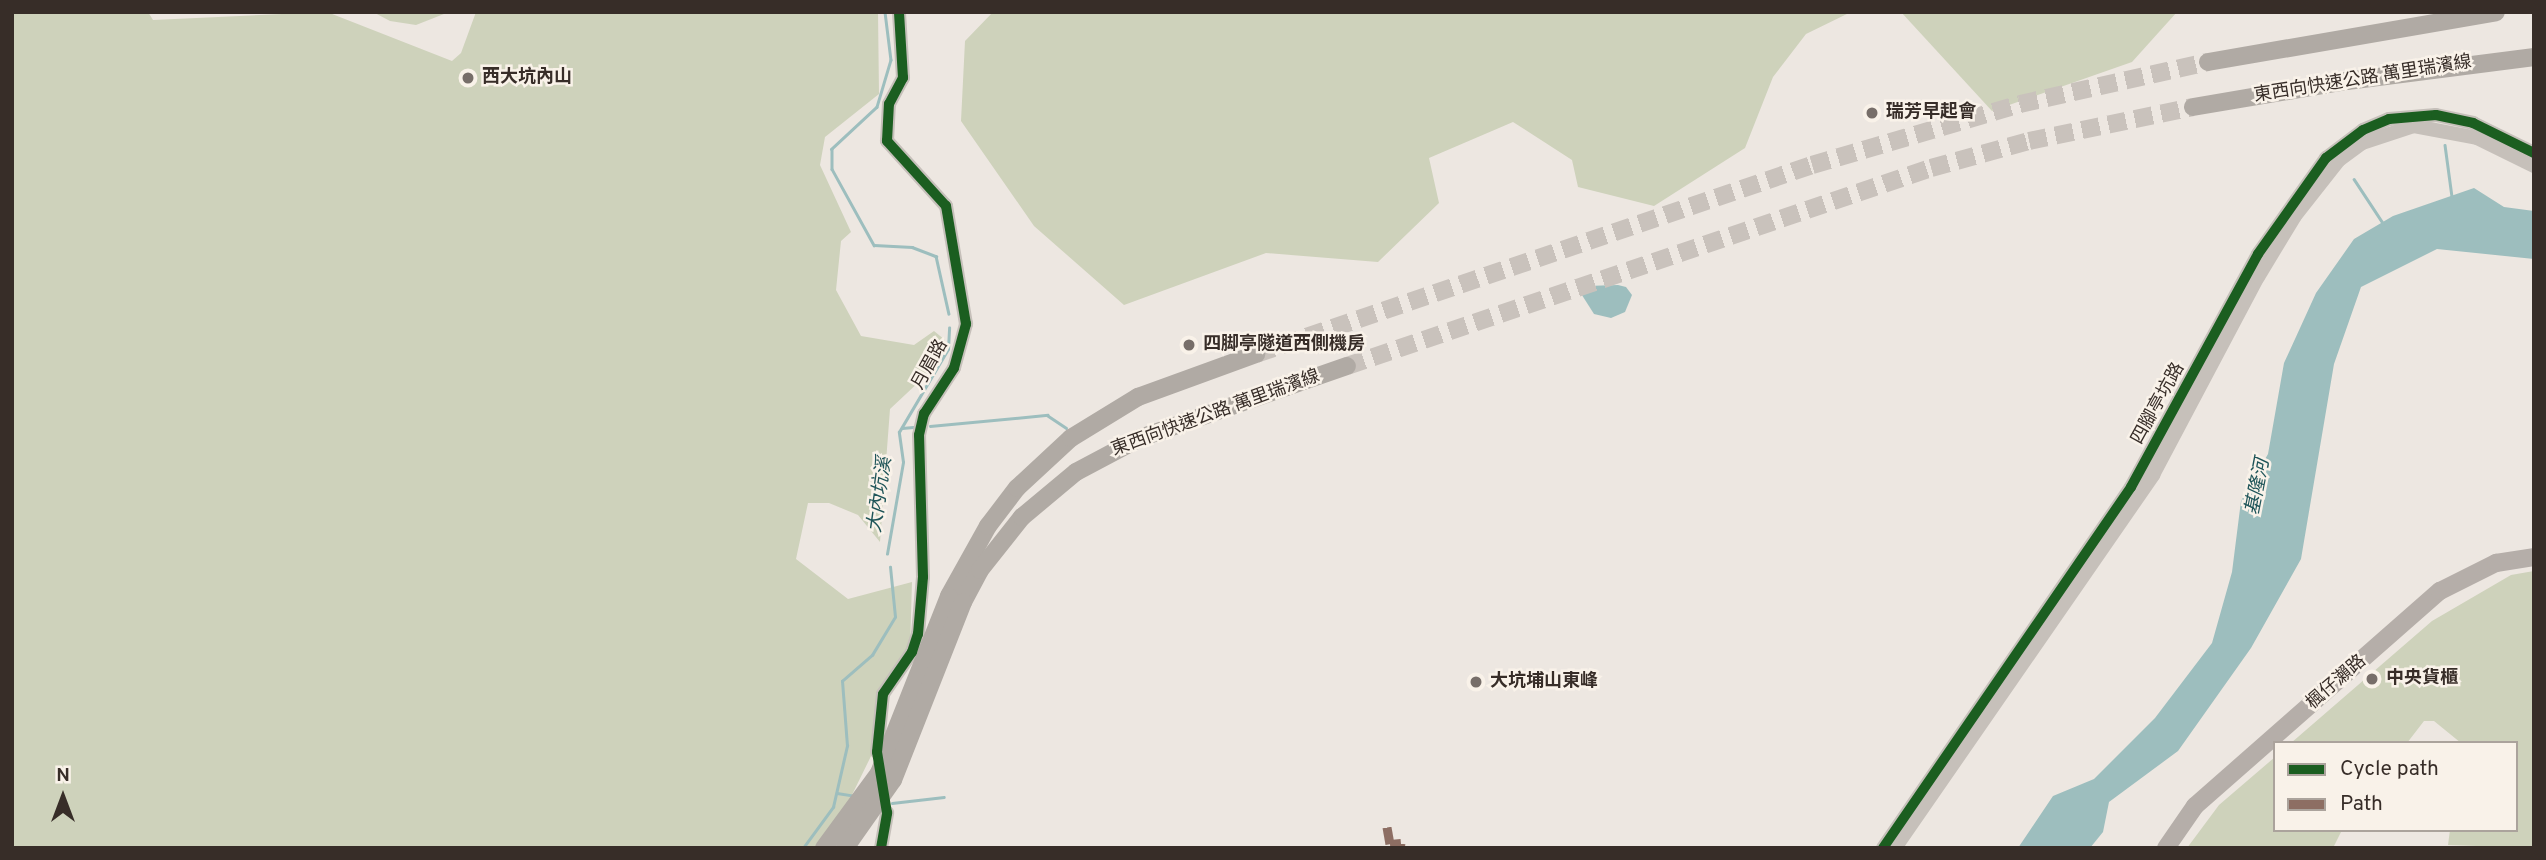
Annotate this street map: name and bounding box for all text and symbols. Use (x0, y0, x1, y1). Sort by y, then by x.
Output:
street label: 東西向快速公路 萬里瑞濱線 (2253, 52, 2473, 108)
place label: 西大坑內山 (482, 67, 572, 89)
marker: 西大坑內山 (460, 70, 476, 86)
place label: 瑞芳早起會 (1886, 102, 1976, 124)
marker: 瑞芳早起會 (1864, 105, 1880, 121)
place label: 四脚亭隧道西側機房 (1203, 334, 1365, 356)
street label: 月眉路 (908, 336, 954, 394)
marker: 四脚亭隧道西側機房 (1181, 337, 1197, 353)
street label: 四腳亭坑路 (2128, 359, 2190, 449)
street label: 東西向快速公路 萬里瑞濱線 (1109, 366, 1323, 462)
water label: 大內坑溪 (864, 456, 898, 534)
water label: 基隆河 (2242, 457, 2276, 517)
street label: 楓仔瀨路 (2303, 651, 2371, 715)
place label: 中央貨櫃 (2386, 668, 2458, 690)
place label: 大坑埔山東峰 (1490, 671, 1598, 693)
marker: 中央貨櫃 (2364, 671, 2380, 687)
marker: 大坑埔山東峰 (1468, 674, 1484, 690)
legend (2273, 741, 2518, 832)
text: Cycle path (2340, 756, 2439, 783)
north arrow (28, 762, 98, 832)
text: N (56, 764, 70, 788)
text: Path (2340, 791, 2383, 818)

